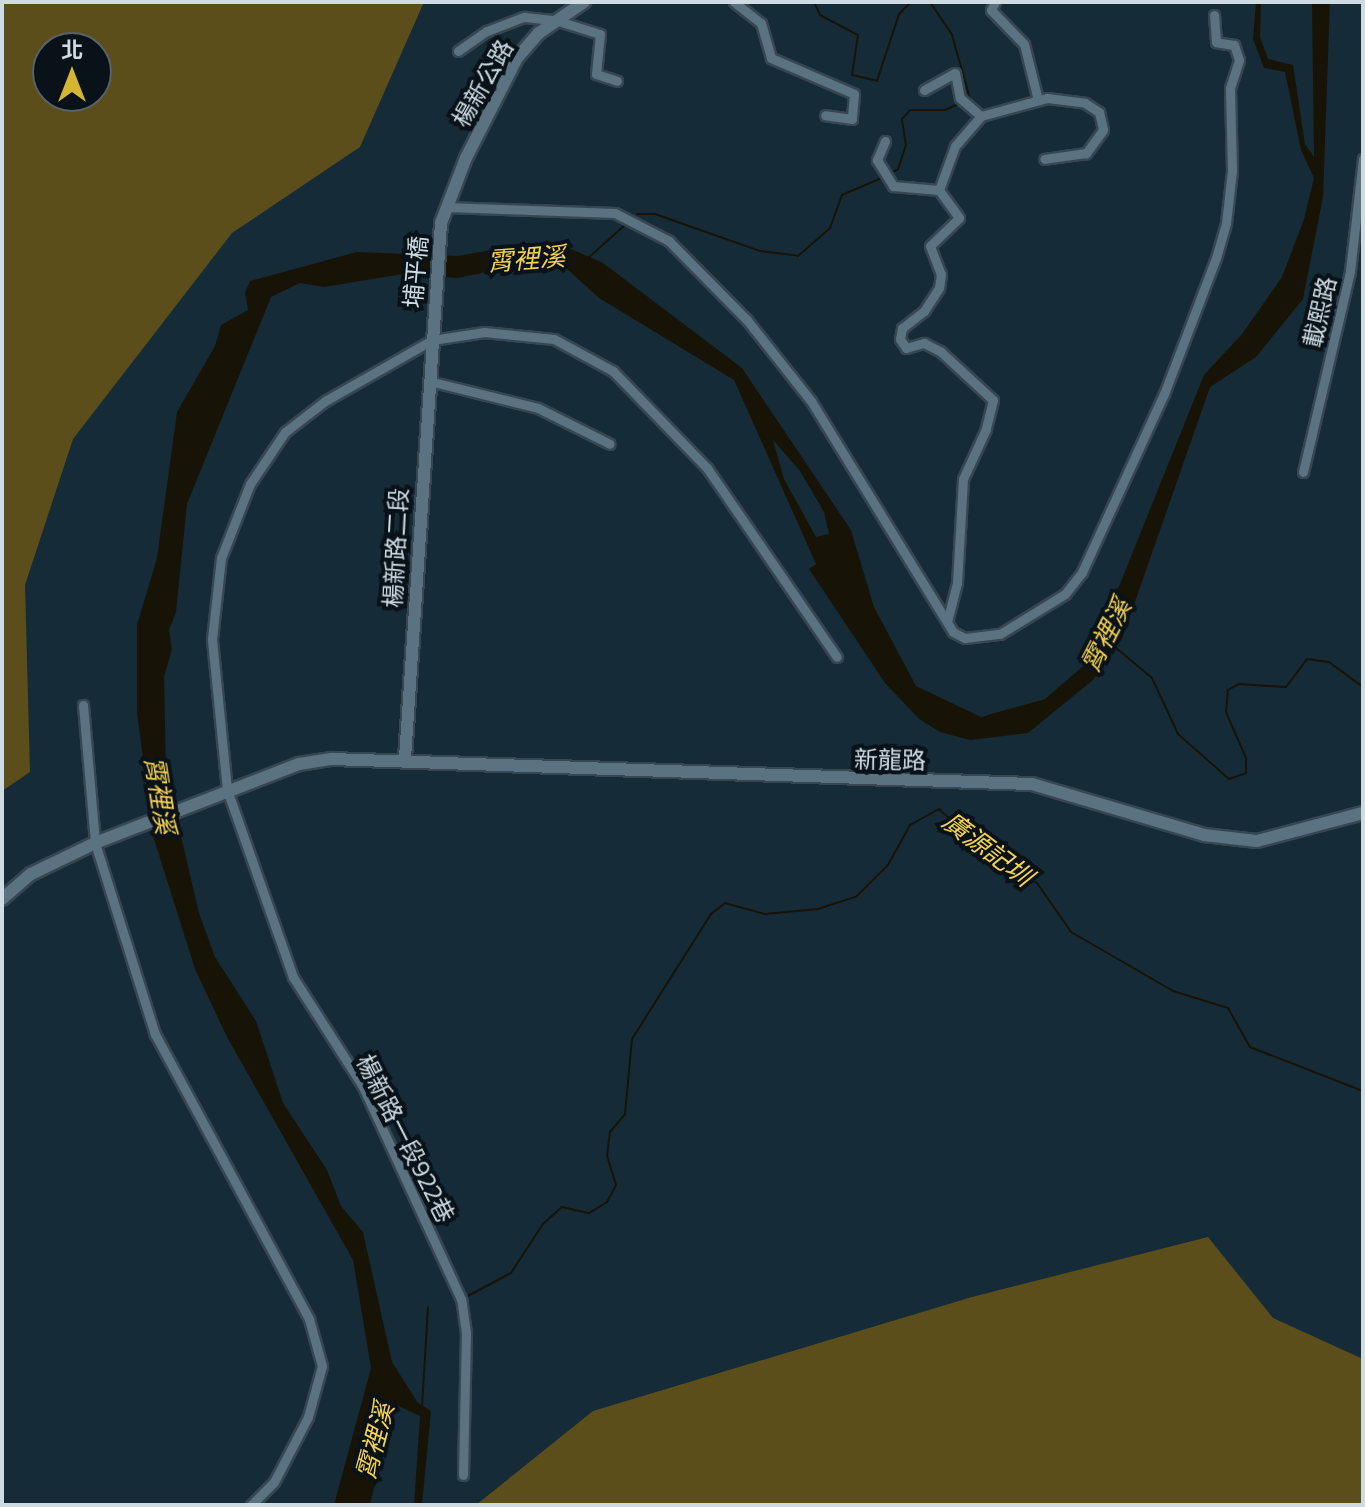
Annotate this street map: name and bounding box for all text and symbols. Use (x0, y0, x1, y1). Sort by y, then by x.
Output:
north arrow (32, 32, 112, 112)
street label: 楊新公路 (446, 34, 518, 132)
text: 北 (61, 36, 83, 63)
street label: 埔平橋 (398, 235, 432, 309)
water label: 霄裡溪 (486, 240, 566, 276)
street label: 載熙路 (1297, 274, 1341, 350)
street label: 楊新路二段 (377, 487, 413, 609)
water label: 霄裡溪 (1073, 593, 1137, 677)
street label: 新龍路 (854, 744, 926, 774)
water label: 霄裡溪 (139, 754, 183, 836)
water label: 廣源記圳 (937, 804, 1039, 892)
street label: 楊新路一段922巷 (351, 1049, 461, 1227)
water label: 霄裡溪 (349, 1399, 399, 1483)

